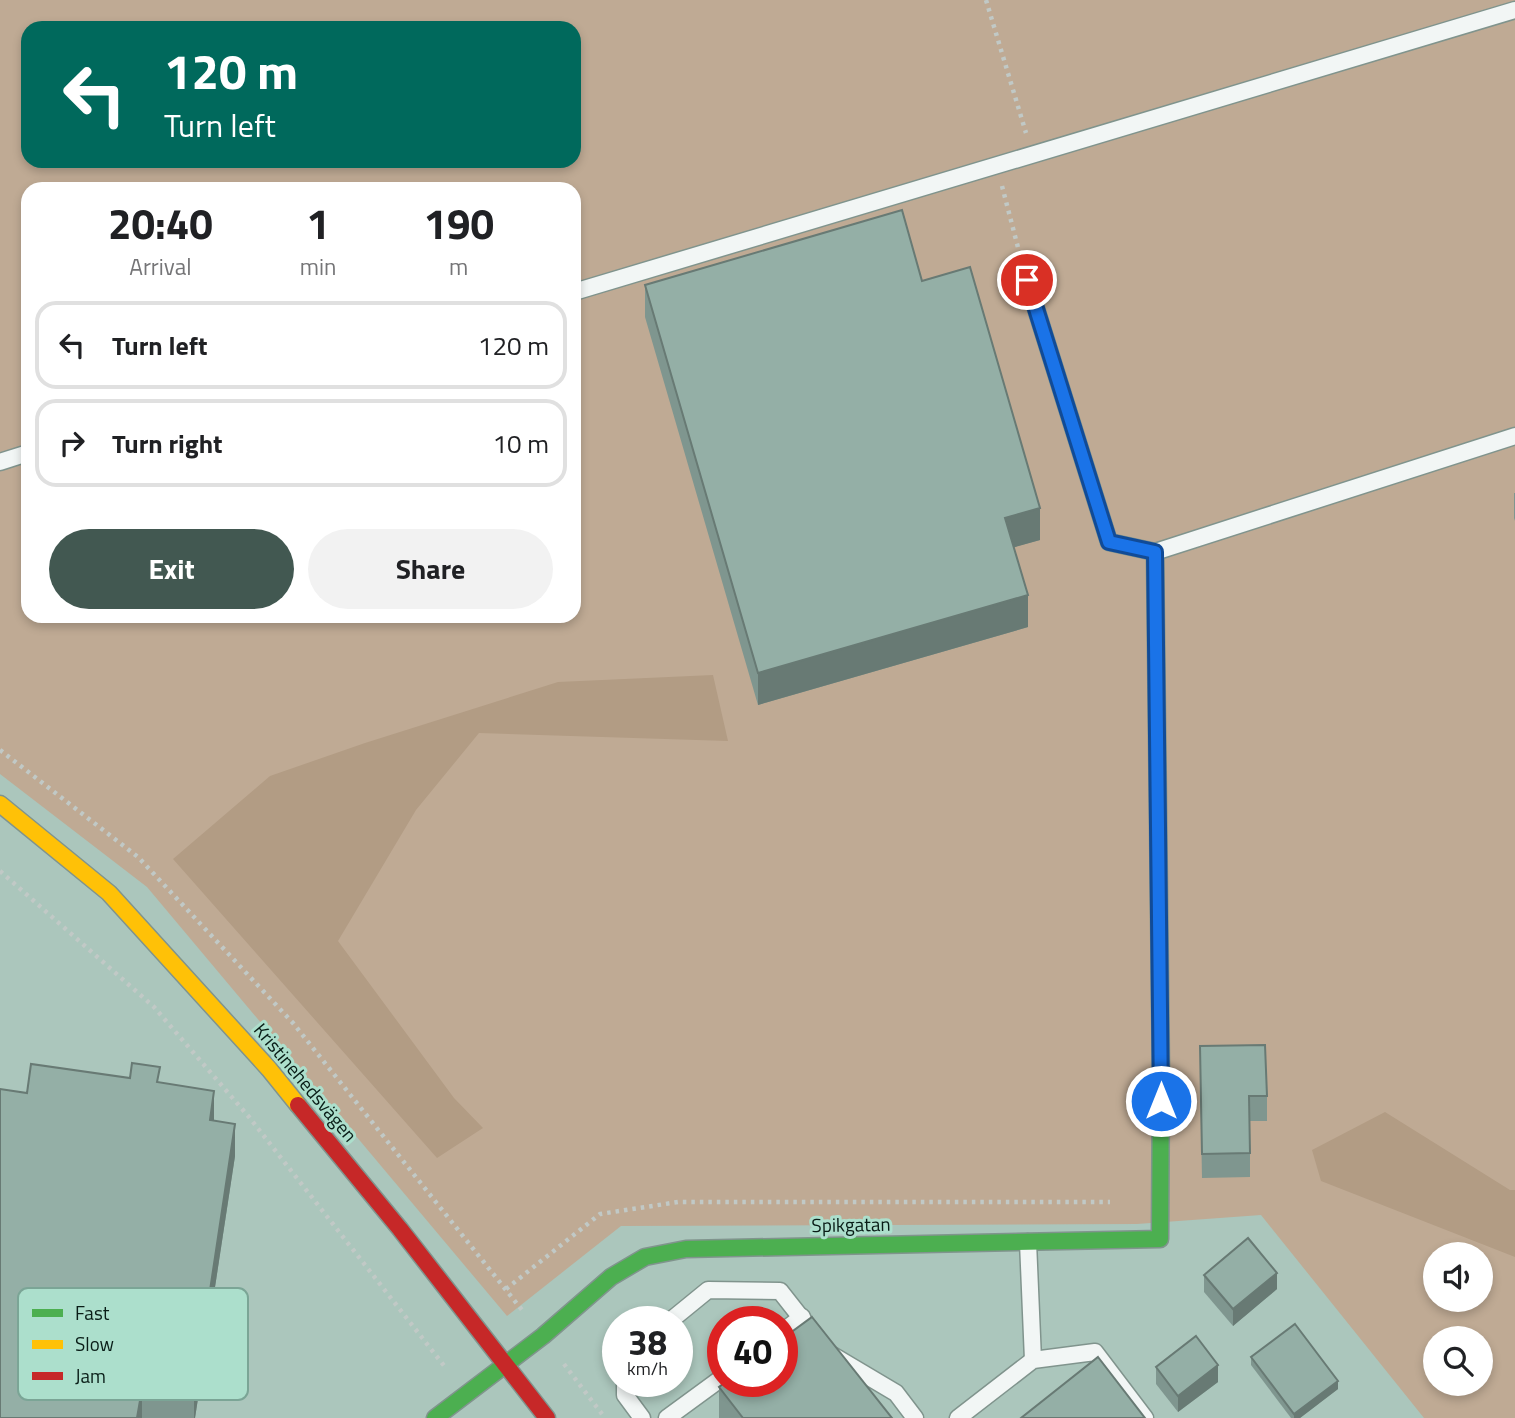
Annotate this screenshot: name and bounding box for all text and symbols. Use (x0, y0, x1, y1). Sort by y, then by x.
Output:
text: 120 m (164, 33, 298, 108)
icon: left (49, 49, 140, 140)
text: Turn left (164, 101, 276, 149)
text: 20:40 (108, 191, 213, 255)
text: 1 (306, 191, 330, 255)
text: 190 (423, 191, 494, 255)
text: Arrival (129, 249, 192, 284)
text: min (300, 249, 336, 284)
text: m (449, 249, 468, 284)
pin (997, 250, 1057, 310)
icon: arrive (1008, 261, 1046, 299)
icon: left (53, 326, 91, 364)
text: Turn left (112, 326, 207, 365)
text: 120 m (478, 326, 549, 365)
icon: right (53, 424, 91, 462)
text: Turn right (112, 424, 223, 463)
text: 10 m (492, 424, 549, 463)
button: Exit (49, 529, 294, 609)
button: Share (308, 529, 553, 609)
street label: Kristinehedsvägen (247, 1016, 365, 1148)
position arrow (1124, 1064, 1198, 1138)
street label: Spikgatan (811, 1209, 891, 1239)
map controls (1423, 1242, 1493, 1396)
button: sound (1423, 1242, 1493, 1312)
legend (18, 1288, 248, 1400)
text: Fast (75, 1298, 110, 1327)
speed limit sign: 40 (707, 1306, 798, 1397)
text: 38 (628, 1315, 667, 1369)
button: search (1423, 1326, 1493, 1396)
text: Slow (75, 1329, 114, 1358)
text: km/h (627, 1355, 668, 1382)
text: Jam (75, 1361, 106, 1390)

